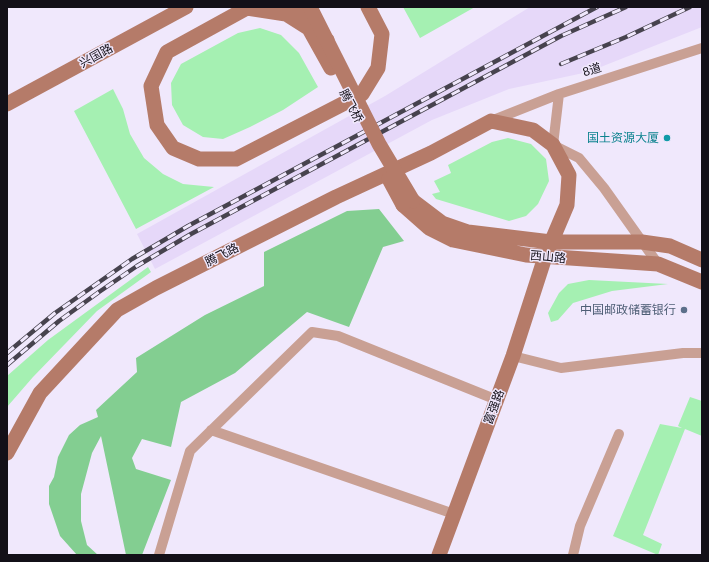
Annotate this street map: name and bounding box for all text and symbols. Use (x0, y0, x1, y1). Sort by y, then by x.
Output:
street label: 兴国路 (77, 41, 115, 71)
street label: 8道 (581, 60, 603, 80)
street label: 腾飞桥 (336, 87, 366, 125)
place label: 国土资源大厦 (587, 131, 659, 145)
marker: 国土资源大厦 (662, 133, 672, 143)
street label: 腾飞路 (203, 240, 241, 270)
street label: 西山路 (529, 248, 567, 266)
place label: 中国邮政储蓄银行 (580, 303, 676, 317)
marker: 中国邮政储蓄银行 (679, 305, 689, 315)
street label: 富强路 (481, 388, 507, 426)

